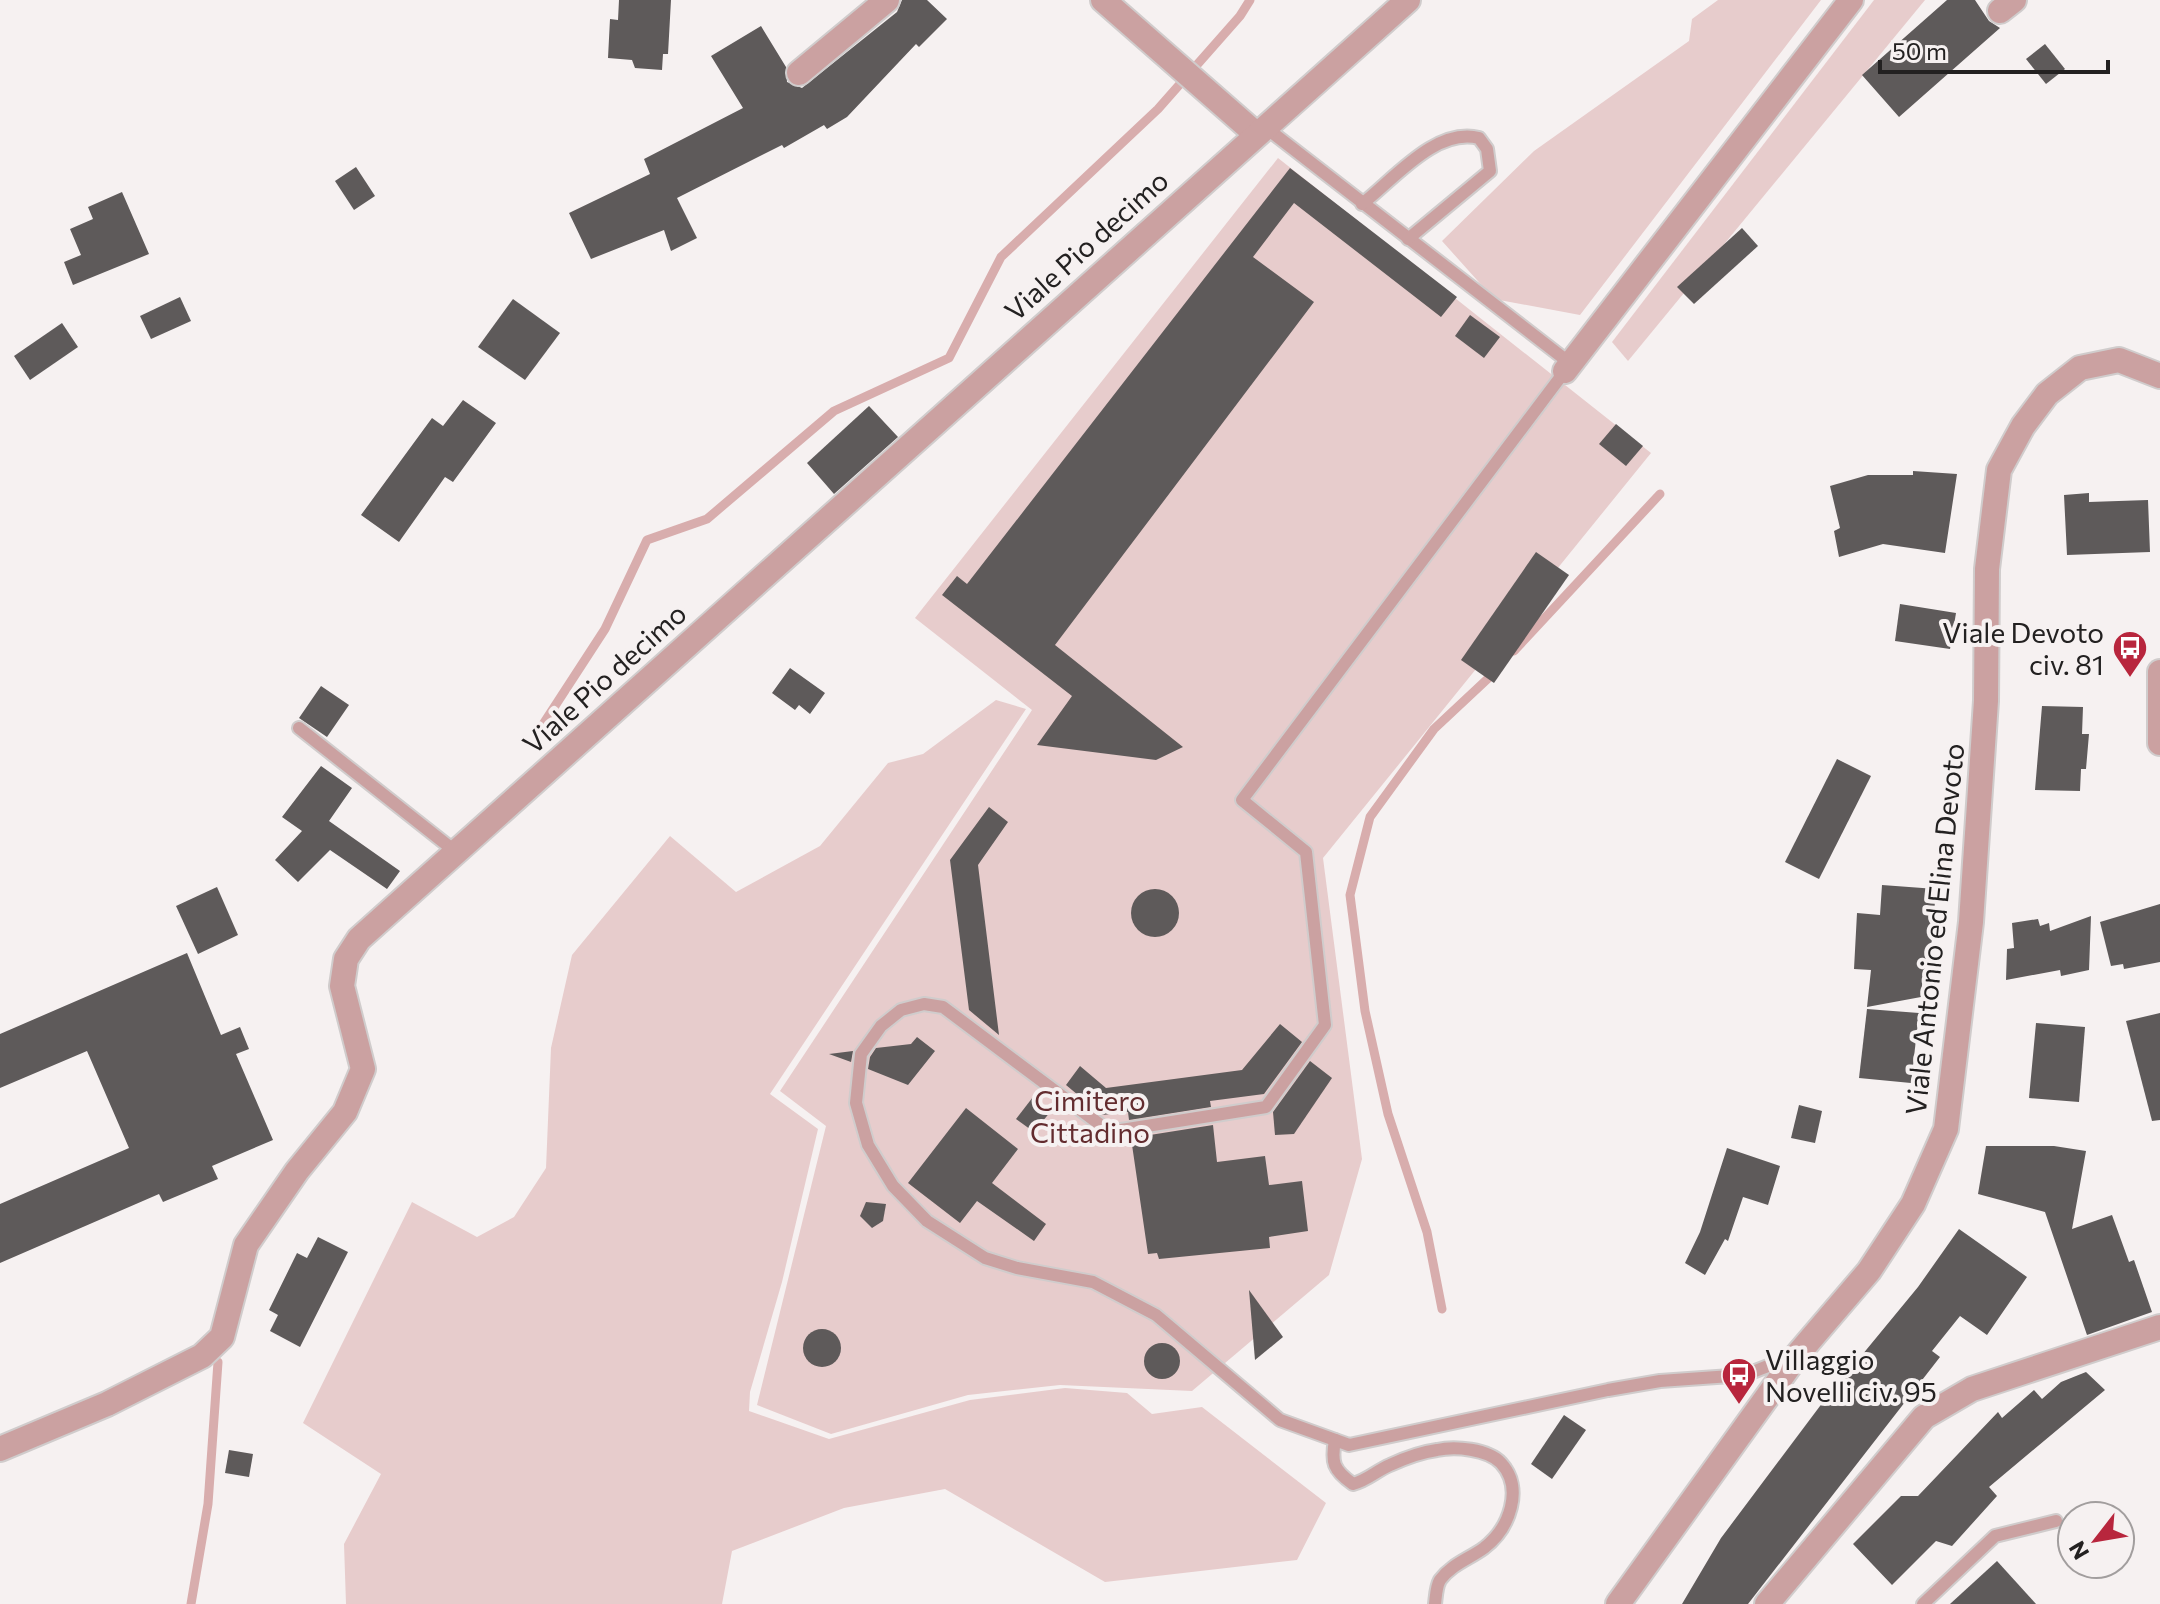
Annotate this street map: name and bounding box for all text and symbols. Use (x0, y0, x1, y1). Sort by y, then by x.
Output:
scale bar (1880, 24, 2108, 74)
text: 50 m (1892, 36, 1947, 65)
street label: Viale Pio decimo (997, 163, 1175, 327)
street label: Viale Pio decimo (515, 596, 693, 760)
place label: Viale Devoto civ. 81 (1942, 615, 2104, 681)
bus stop icon: Viale Devoto civ. 81 (2111, 629, 2149, 679)
street label: Viale Antonio ed Elina Devoto (1898, 741, 1970, 1117)
park label: Cimitero Cittadino (1030, 1083, 1150, 1149)
place label: Villaggio Novelli civ. 95 (1765, 1342, 1937, 1408)
bus stop icon: Villaggio Novelli civ. 95 (1720, 1356, 1758, 1406)
north arrow (2056, 1500, 2136, 1580)
text: N (2063, 1537, 2094, 1565)

